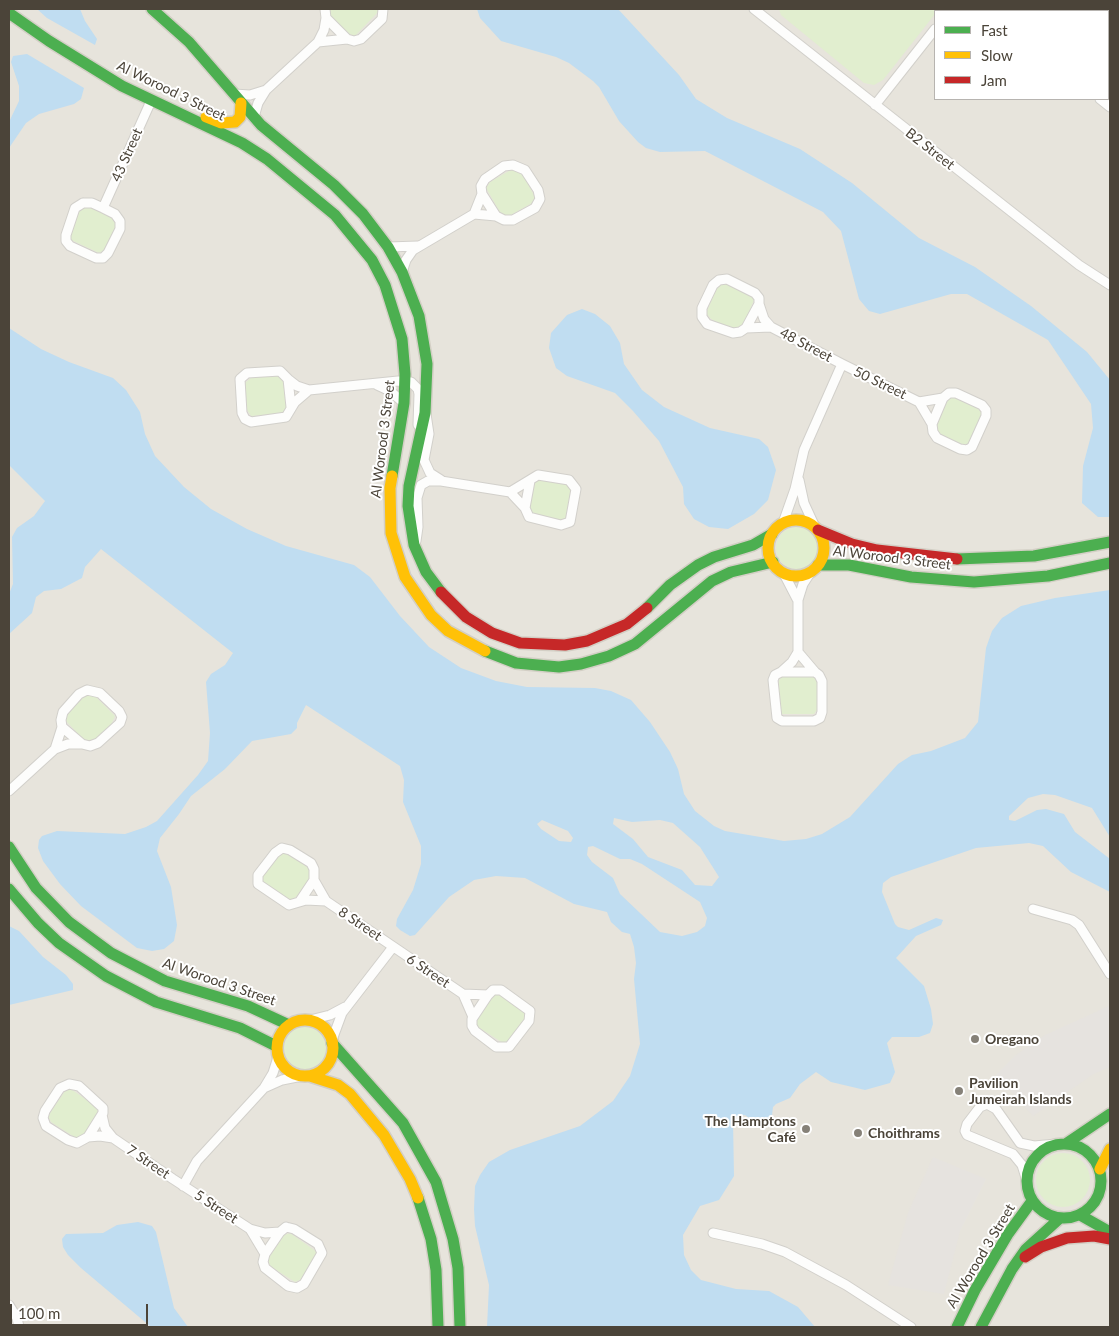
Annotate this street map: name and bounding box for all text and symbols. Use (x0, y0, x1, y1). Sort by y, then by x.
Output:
legend (934, 10, 1109, 100)
text: Fast (981, 21, 1008, 39)
text: Slow (981, 46, 1013, 64)
street label: Al Worood 3 Street (114, 57, 228, 125)
text: Jam (981, 71, 1007, 89)
street label: B2 Street (902, 125, 958, 173)
street label: 43 Street (108, 126, 146, 184)
street label: 48 Street (777, 324, 835, 366)
street label: 50 Street (851, 363, 909, 403)
street label: Al Worood 3 Street (367, 379, 399, 499)
street label: Al Worood 3 Street (832, 542, 952, 574)
street label: 8 Street (335, 903, 385, 945)
street label: 6 Street (403, 950, 453, 992)
street label: Al Worood 3 Street (160, 955, 278, 1009)
place label: Oregano (985, 1031, 1039, 1047)
marker: Oregano (969, 1033, 981, 1045)
place label: Pavilion Jumeirah Islands (969, 1075, 1072, 1108)
marker: Pavilion Jumeirah Islands (953, 1085, 965, 1097)
place label: The Hamptons Café (704, 1113, 796, 1146)
marker: The Hamptons Café (800, 1123, 812, 1135)
place label: Choithrams (868, 1125, 940, 1141)
marker: Choithrams (852, 1127, 864, 1139)
street label: 7 Street (123, 1141, 173, 1183)
street label: 5 Street (191, 1187, 241, 1227)
street label: Al Worood 3 Street (943, 1201, 1019, 1311)
scale bar (12, 1294, 150, 1326)
text: 100 m (18, 1304, 60, 1322)

